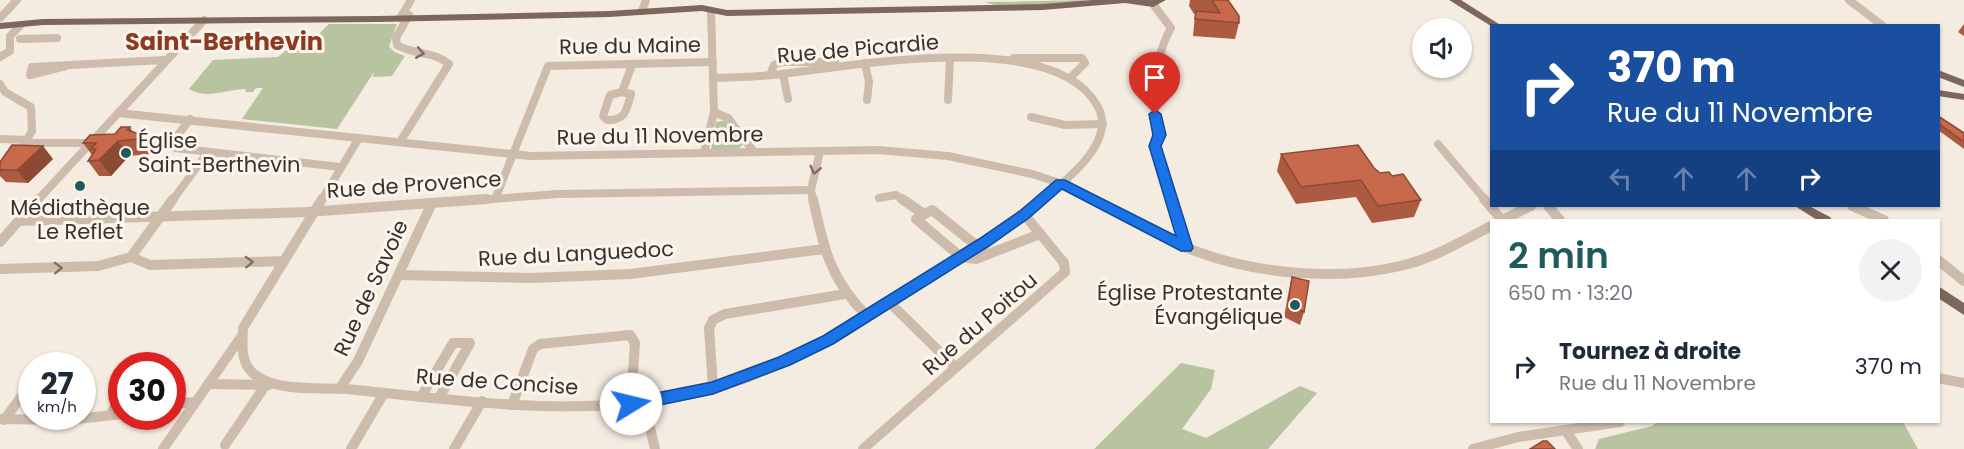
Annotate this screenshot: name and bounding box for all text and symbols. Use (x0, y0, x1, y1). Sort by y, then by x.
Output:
map controls (1412, 18, 1472, 78)
button: sound (1412, 18, 1472, 78)
district label: Saint-Berthevin (125, 25, 323, 58)
street label: Rue de Picardie (776, 27, 940, 70)
street label: Rue du Maine (559, 30, 701, 61)
text: 370 m (1607, 38, 1736, 97)
one-way arrow (415, 46, 425, 59)
icon: right (1508, 48, 1586, 126)
pin (1129, 52, 1180, 114)
icon: arrive (1138, 61, 1171, 94)
text: Rue du 11 Novembre (1607, 94, 1873, 131)
street label: Rue du 11 Novembre (556, 119, 764, 152)
place label: Église Saint-Berthevin (138, 126, 301, 179)
marker: Église Saint-Berthevin (119, 146, 133, 160)
icon: left (1604, 162, 1637, 195)
icon: ahead (1667, 162, 1700, 195)
icon: ahead (1730, 162, 1763, 195)
icon: right (1793, 162, 1826, 195)
street label: Rue de Provence (326, 164, 502, 205)
one-way arrow (810, 165, 823, 175)
marker: Médiathèque Le Reflet (73, 179, 87, 193)
place label: Médiathèque Le Reflet (10, 193, 150, 246)
street label: Rue de Savoie (326, 215, 415, 361)
text: 2 min (1508, 230, 1609, 281)
street label: Rue du Languedoc (477, 234, 675, 273)
button: close (1859, 239, 1922, 302)
one-way arrow (245, 255, 254, 268)
one-way arrow (54, 261, 63, 274)
street label: Rue du Poitou (916, 266, 1043, 382)
place label: Église Protestante Évangélique (1097, 278, 1283, 331)
text: 650 m · 13:20 (1508, 279, 1633, 307)
marker: Église Protestante Évangélique (1288, 298, 1302, 312)
text: Tournez à droite (1559, 336, 1741, 367)
icon: right (1508, 350, 1541, 383)
text: 370 m (1855, 351, 1922, 382)
speed limit sign: 30 (108, 352, 186, 430)
street label: Rue de Concise (415, 361, 579, 402)
text: 27 (40, 362, 74, 405)
text: Rue du 11 Novembre (1559, 369, 1756, 397)
position arrow (599, 372, 663, 436)
text: km/h (37, 396, 77, 417)

